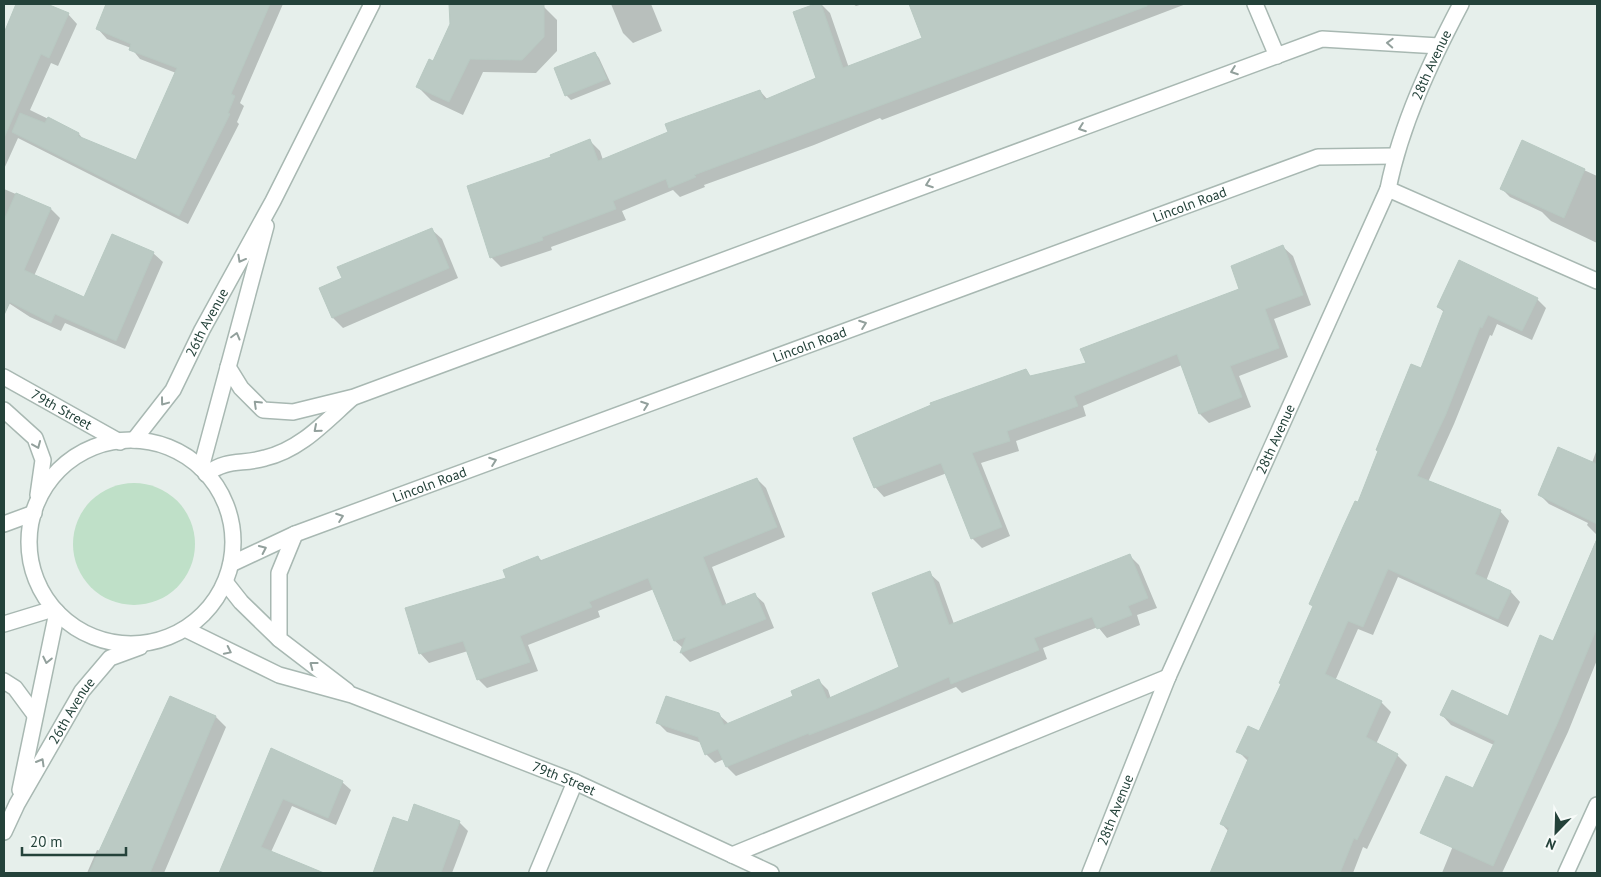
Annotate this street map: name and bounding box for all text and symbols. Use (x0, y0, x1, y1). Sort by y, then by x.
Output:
street label: 28th Avenue (1408, 27, 1455, 102)
one-way arrow (1386, 37, 1394, 48)
one-way arrow (1230, 65, 1239, 75)
one-way arrow (1078, 122, 1086, 132)
one-way arrow (925, 178, 934, 188)
street label: Lincoln Road (1150, 183, 1229, 226)
one-way arrow (237, 254, 247, 263)
street label: 26th Avenue (182, 285, 232, 360)
one-way arrow (859, 320, 867, 330)
street label: Lincoln Road (770, 323, 849, 366)
one-way arrow (230, 332, 241, 341)
street label: 79th Street (28, 385, 96, 434)
one-way arrow (162, 396, 170, 405)
one-way arrow (254, 401, 263, 410)
one-way arrow (640, 401, 649, 411)
street label: 28th Avenue (1252, 401, 1299, 477)
one-way arrow (314, 423, 323, 432)
one-way arrow (30, 440, 41, 449)
one-way arrow (488, 457, 497, 467)
street label: Lincoln Road (390, 463, 469, 506)
one-way arrow (336, 513, 344, 523)
one-way arrow (258, 545, 267, 555)
one-way arrow (223, 644, 232, 654)
one-way arrow (42, 656, 53, 665)
one-way arrow (309, 662, 319, 671)
street label: 26th Avenue (44, 674, 99, 747)
street label: 79th Street (529, 757, 599, 799)
one-way arrow (35, 759, 45, 768)
street label: 28th Avenue (1093, 772, 1137, 848)
north arrow (1531, 807, 1581, 857)
scale bar (22, 824, 126, 856)
text: 20 m (30, 832, 63, 851)
text: N (1543, 834, 1559, 854)

